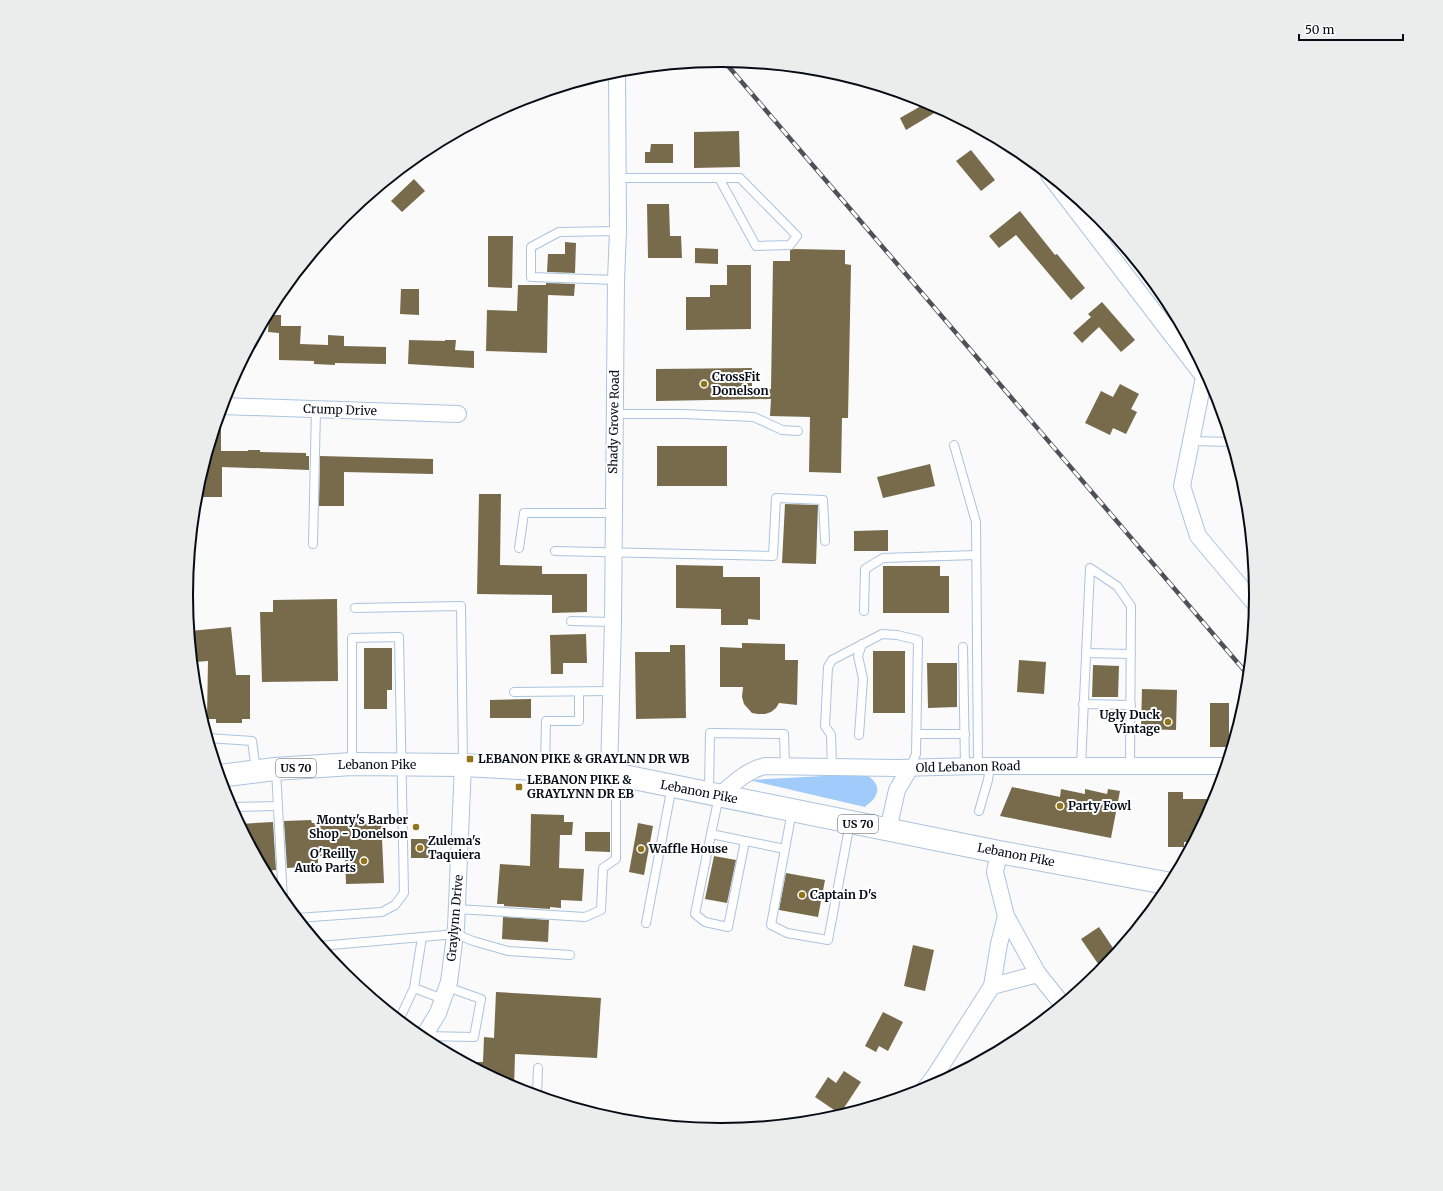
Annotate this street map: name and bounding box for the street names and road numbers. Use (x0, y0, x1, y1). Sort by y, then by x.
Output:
street label: Shady Grove Road (605, 370, 622, 474)
street label: Crump Drive (303, 401, 377, 418)
street label: Lebanon Pike (338, 757, 416, 772)
street label: Old Lebanon Road (915, 758, 1020, 775)
road number: US 70 (276, 759, 316, 777)
street label: Lebanon Pike (659, 777, 739, 806)
road number: US 70 (838, 815, 878, 833)
street label: Lebanon Pike (976, 840, 1056, 869)
street label: Graylynn Drive (443, 874, 466, 962)

